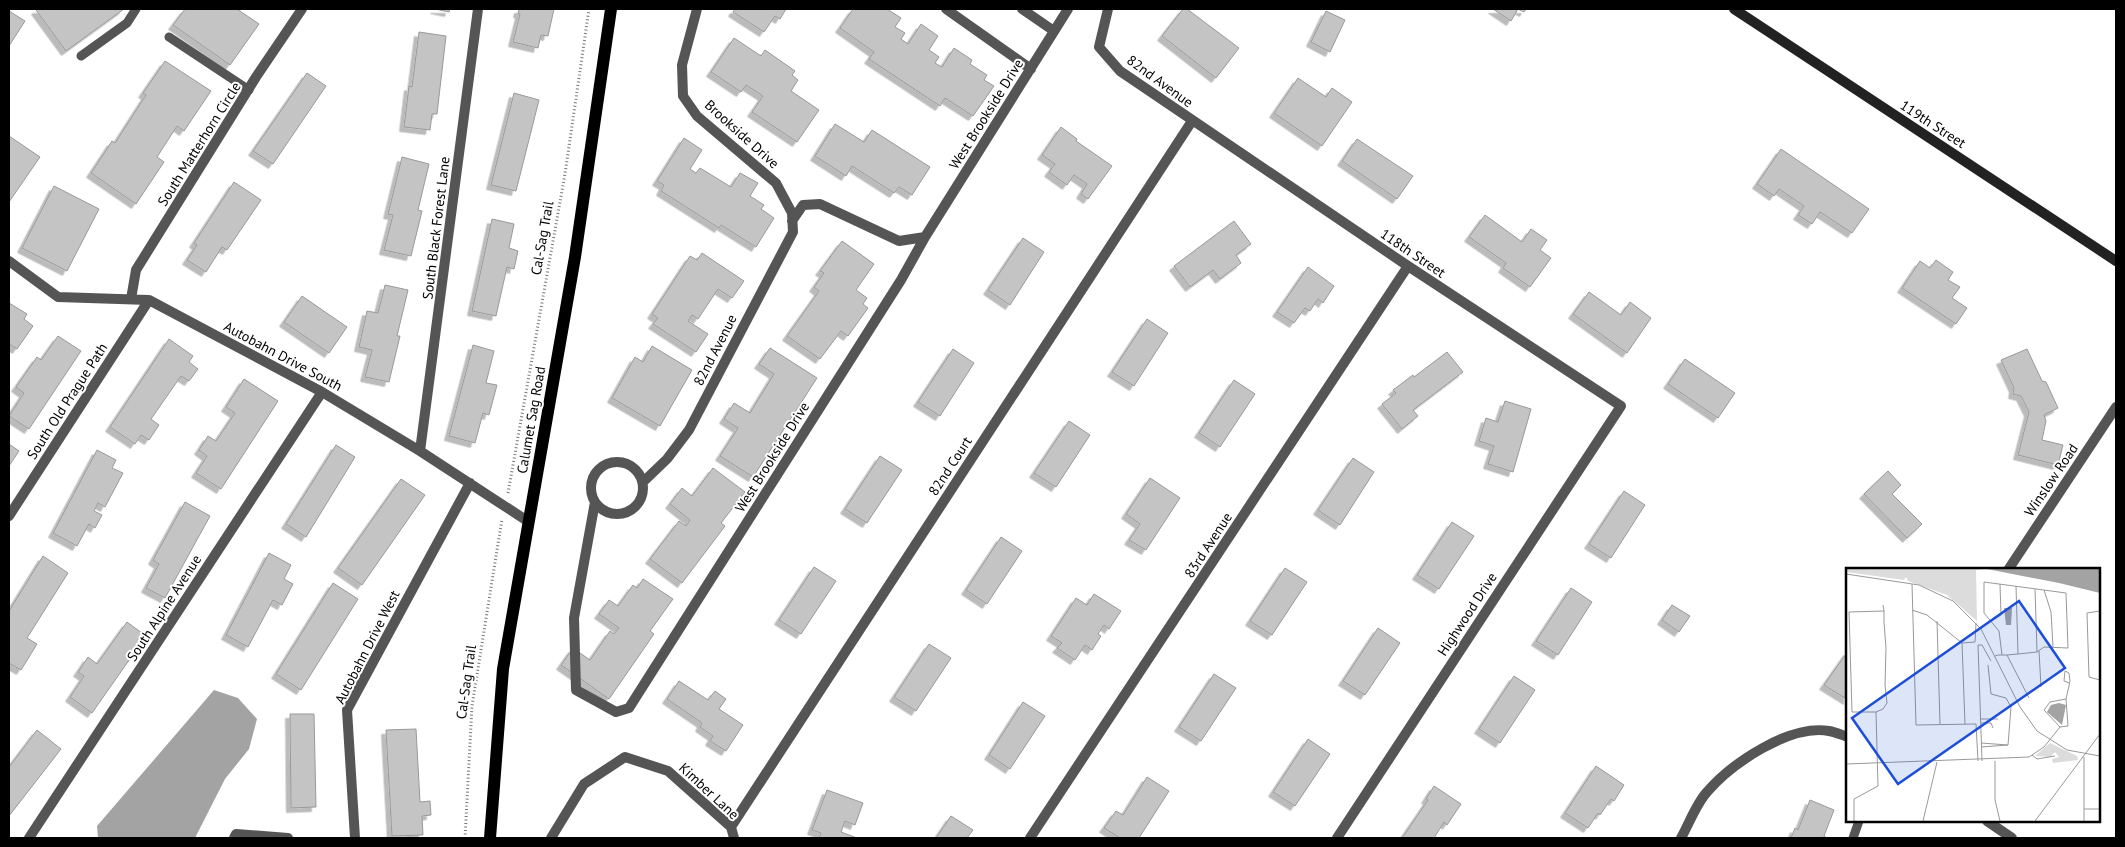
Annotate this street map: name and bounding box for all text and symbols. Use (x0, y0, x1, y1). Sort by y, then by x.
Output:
street label: 82nd Avenue (1123, 51, 1197, 111)
street label: West Brookside Drive (945, 56, 1027, 172)
street label: South Matterhorn Circle (153, 79, 245, 209)
street label: Brookside Drive (701, 96, 783, 172)
street label: 119th Street (1897, 96, 1969, 152)
street label: South Black Forest Lane (418, 156, 454, 300)
street label: Cal-Sag Trail (527, 200, 557, 276)
street label: 118th Street (1377, 225, 1449, 282)
street label: 82nd Avenue (689, 311, 741, 389)
street label: Autobahn Drive South (221, 317, 345, 395)
street label: South Old Prague Path (23, 339, 111, 463)
street label: Calumet Sag Road (513, 365, 549, 475)
street label: West Brookside Drive (731, 399, 813, 515)
street label: 82nd Court (924, 433, 976, 499)
street label: Winslow Road (2020, 440, 2082, 520)
street label: 83rd Avenue (1180, 509, 1236, 581)
street label: South Alpine Avenue (123, 551, 205, 665)
inset map (1846, 568, 2100, 822)
street label: Highwood Drive (1433, 569, 1501, 659)
street label: Autobahn Drive West (331, 587, 404, 707)
street label: Cal-Sag Trail (452, 644, 480, 720)
street label: Kimber Lane (675, 759, 743, 823)

